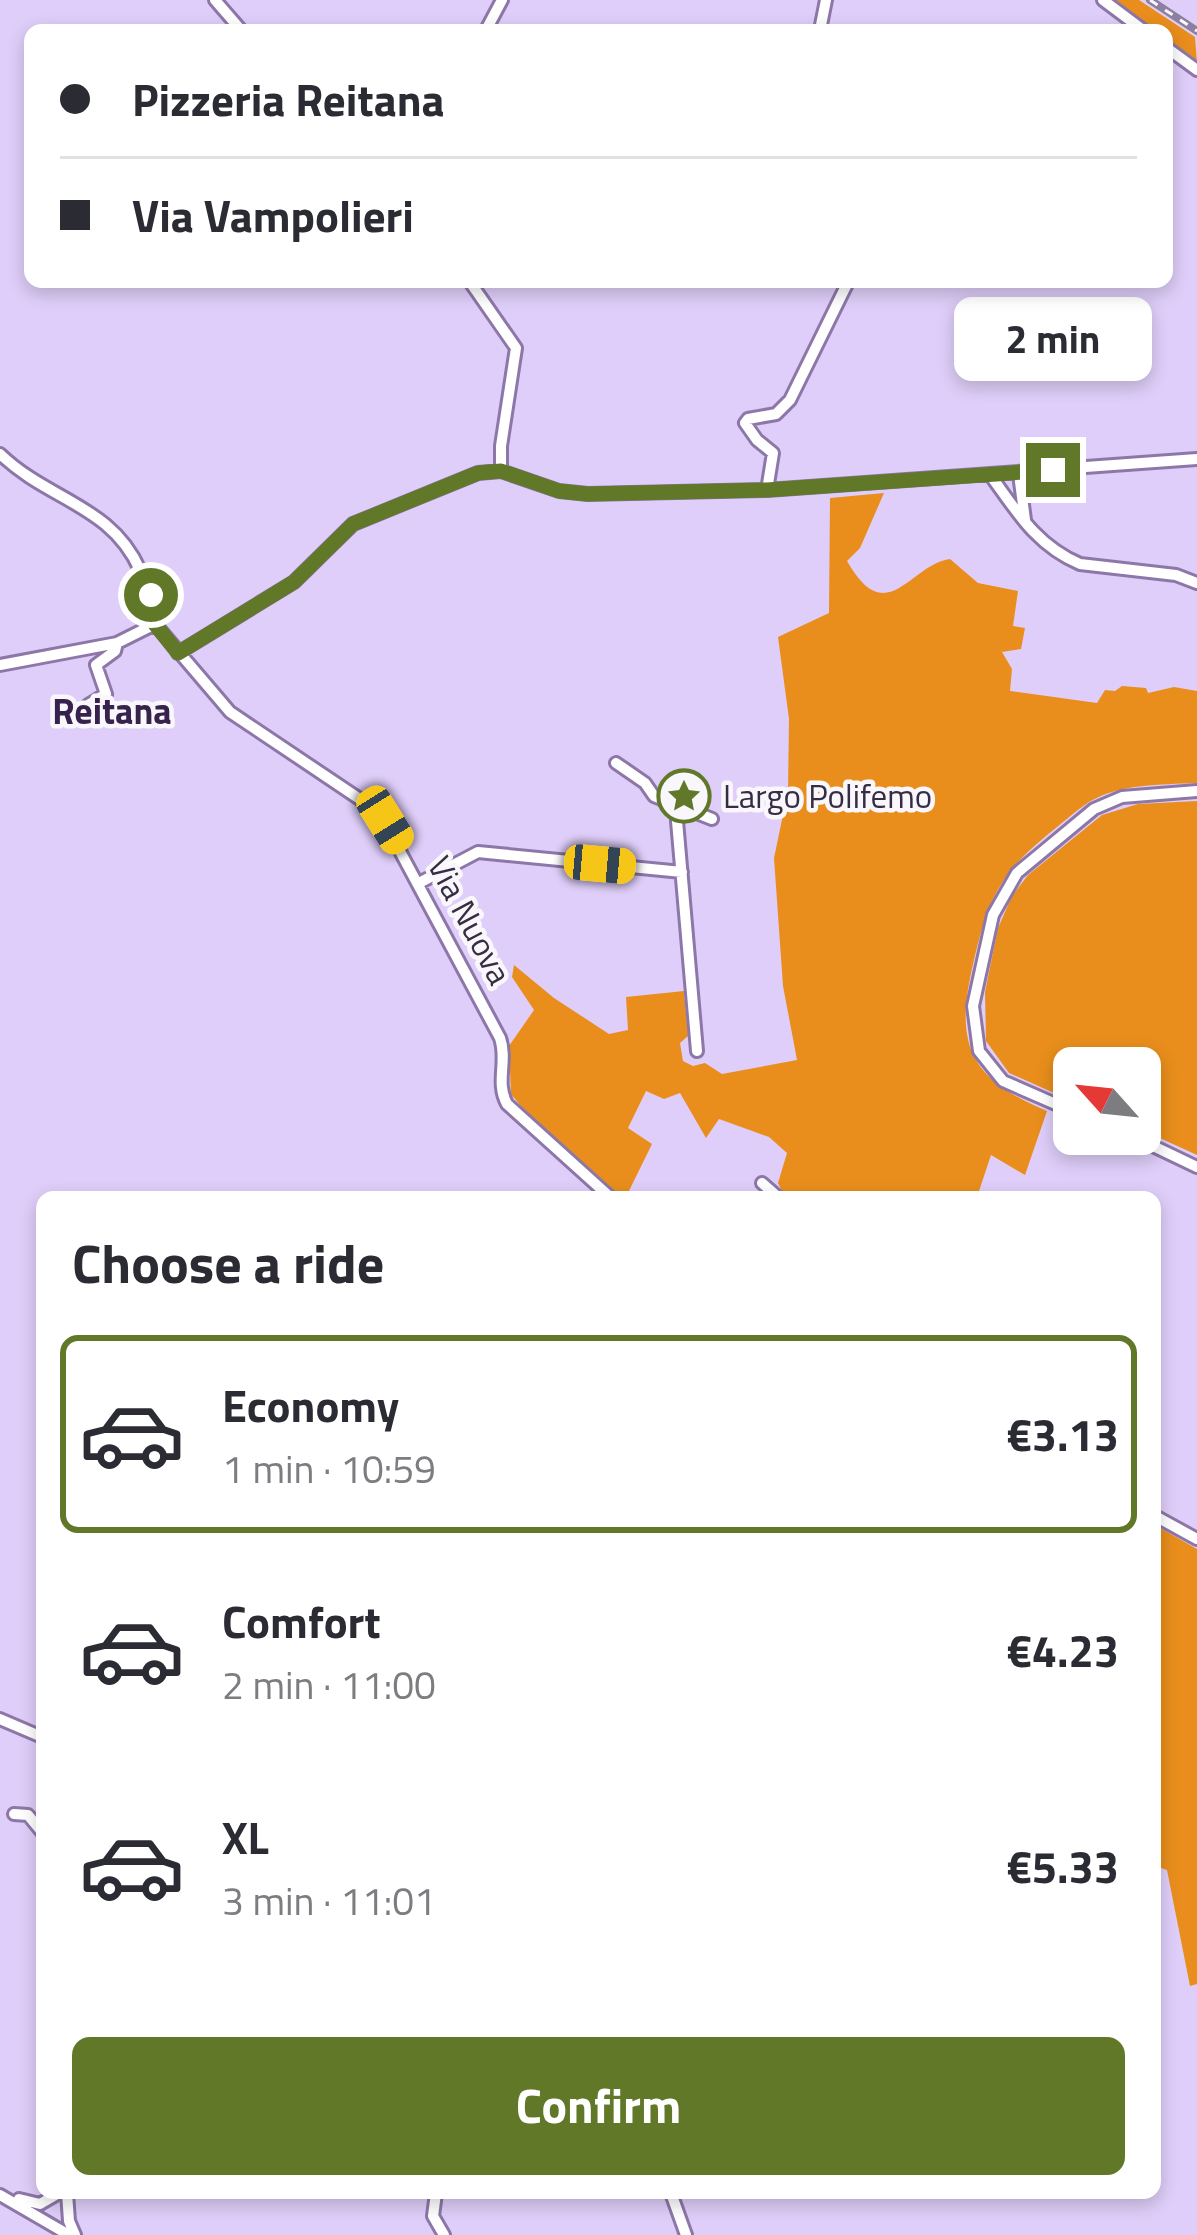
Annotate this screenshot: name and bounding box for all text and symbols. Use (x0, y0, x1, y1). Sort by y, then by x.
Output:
text: Pizzeria Reitana (132, 65, 445, 133)
text: Via Vampolieri (132, 181, 414, 249)
callout: 2 min (954, 296, 1152, 380)
text: 2 min (1006, 309, 1100, 368)
route end (1026, 443, 1080, 497)
route start (124, 568, 178, 622)
district label: Reitana (52, 683, 172, 738)
place icon: Largo Polifemo (656, 768, 712, 824)
place label: Largo Polifemo (723, 771, 932, 821)
car (351, 780, 419, 860)
car (563, 843, 637, 885)
street label: Via Nuova (415, 847, 525, 993)
north arrow (1053, 1047, 1161, 1155)
map controls (1053, 1047, 1161, 1155)
text: Choose a ride (72, 1222, 384, 1304)
text: Economy (222, 1371, 399, 1439)
icon: car (78, 1380, 186, 1488)
text: €3.13 (1007, 1400, 1119, 1468)
text: 1 min · 10:59 (222, 1439, 436, 1498)
text: Comfort (222, 1587, 381, 1655)
icon: car (78, 1596, 186, 1704)
text: €4.23 (1007, 1616, 1119, 1684)
text: 2 min · 11:00 (222, 1655, 436, 1714)
text: XL (222, 1803, 269, 1871)
icon: car (78, 1812, 186, 1920)
text: €5.33 (1007, 1832, 1119, 1900)
text: 3 min · 11:01 (222, 1871, 436, 1930)
button: Confirm (72, 2037, 1125, 2175)

